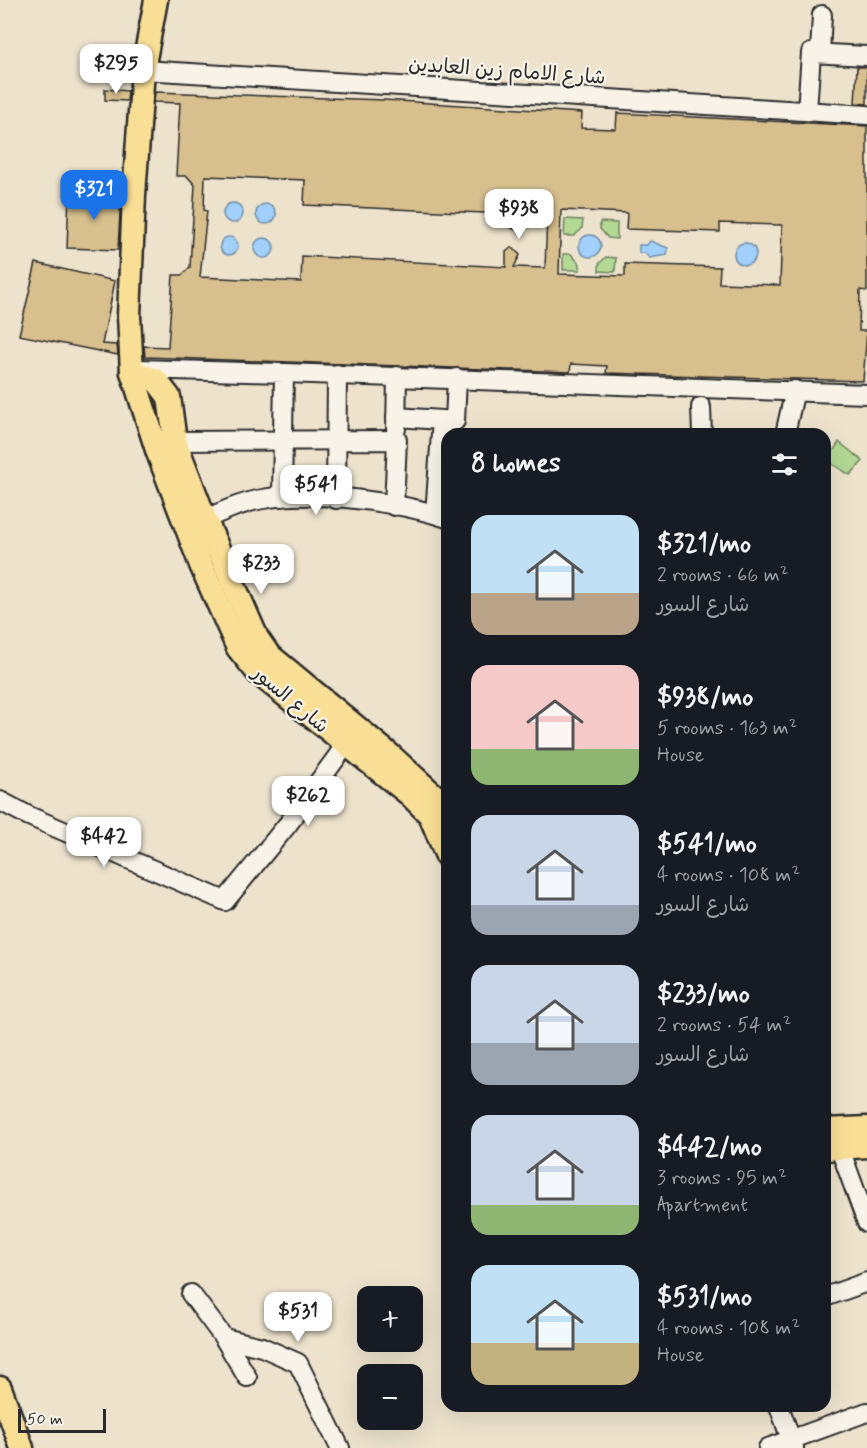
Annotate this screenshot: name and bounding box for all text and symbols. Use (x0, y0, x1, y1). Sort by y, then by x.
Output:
pin: $295 (80, 44, 152, 95)
text: $295 (94, 50, 138, 77)
street label: شارع الامام زين العابدين (407, 51, 606, 92)
pin: $321 (58, 170, 130, 221)
text: $321 (74, 176, 114, 203)
pin: $938 (483, 189, 555, 240)
text: $938 (499, 195, 539, 222)
text: 8 homes (471, 447, 561, 481)
icon: filters (768, 448, 801, 481)
pin: $541 (280, 465, 352, 516)
text: $541 (294, 471, 338, 498)
text: $321/mo (657, 528, 751, 562)
icon: home (519, 539, 591, 611)
pin: $233 (225, 544, 297, 595)
text: $233 (242, 550, 280, 577)
text: 2 rooms · 66 m² (657, 562, 788, 589)
text: شارع السور (657, 592, 749, 619)
street label: شارع السور (244, 659, 334, 740)
text: $938/mo (657, 681, 753, 715)
icon: home (519, 689, 591, 761)
text: 5 rooms · 163 m² (657, 715, 797, 742)
text: House (657, 742, 704, 769)
pin: $262 (272, 776, 344, 827)
text: $262 (286, 782, 330, 809)
pin: $442 (68, 817, 140, 868)
text: $442 (80, 823, 128, 850)
text: $541/mo (657, 828, 757, 862)
icon: home (519, 839, 591, 911)
text: 4 rooms · 108 m² (657, 862, 800, 889)
text: شارع السور (657, 892, 749, 919)
text: $233/mo (657, 978, 750, 1012)
icon: home (519, 989, 591, 1061)
text: 2 rooms · 54 m² (657, 1012, 791, 1039)
text: شارع السور (657, 1042, 749, 1069)
text: $442/mo (657, 1131, 762, 1165)
icon: home (519, 1139, 591, 1211)
text: 3 rooms · 95 m² (657, 1165, 787, 1192)
text: Apartment (657, 1192, 748, 1219)
text: $531/mo (657, 1281, 752, 1315)
map controls (357, 1286, 423, 1430)
button: + (357, 1286, 423, 1352)
icon: home (519, 1289, 591, 1361)
pin: $531 (262, 1292, 334, 1343)
text: $531 (278, 1298, 318, 1325)
text: 4 rooms · 108 m² (657, 1315, 800, 1342)
text: House (657, 1342, 704, 1369)
button: − (357, 1364, 423, 1430)
scale bar (18, 1406, 106, 1434)
text: 50 m (27, 1409, 63, 1430)

